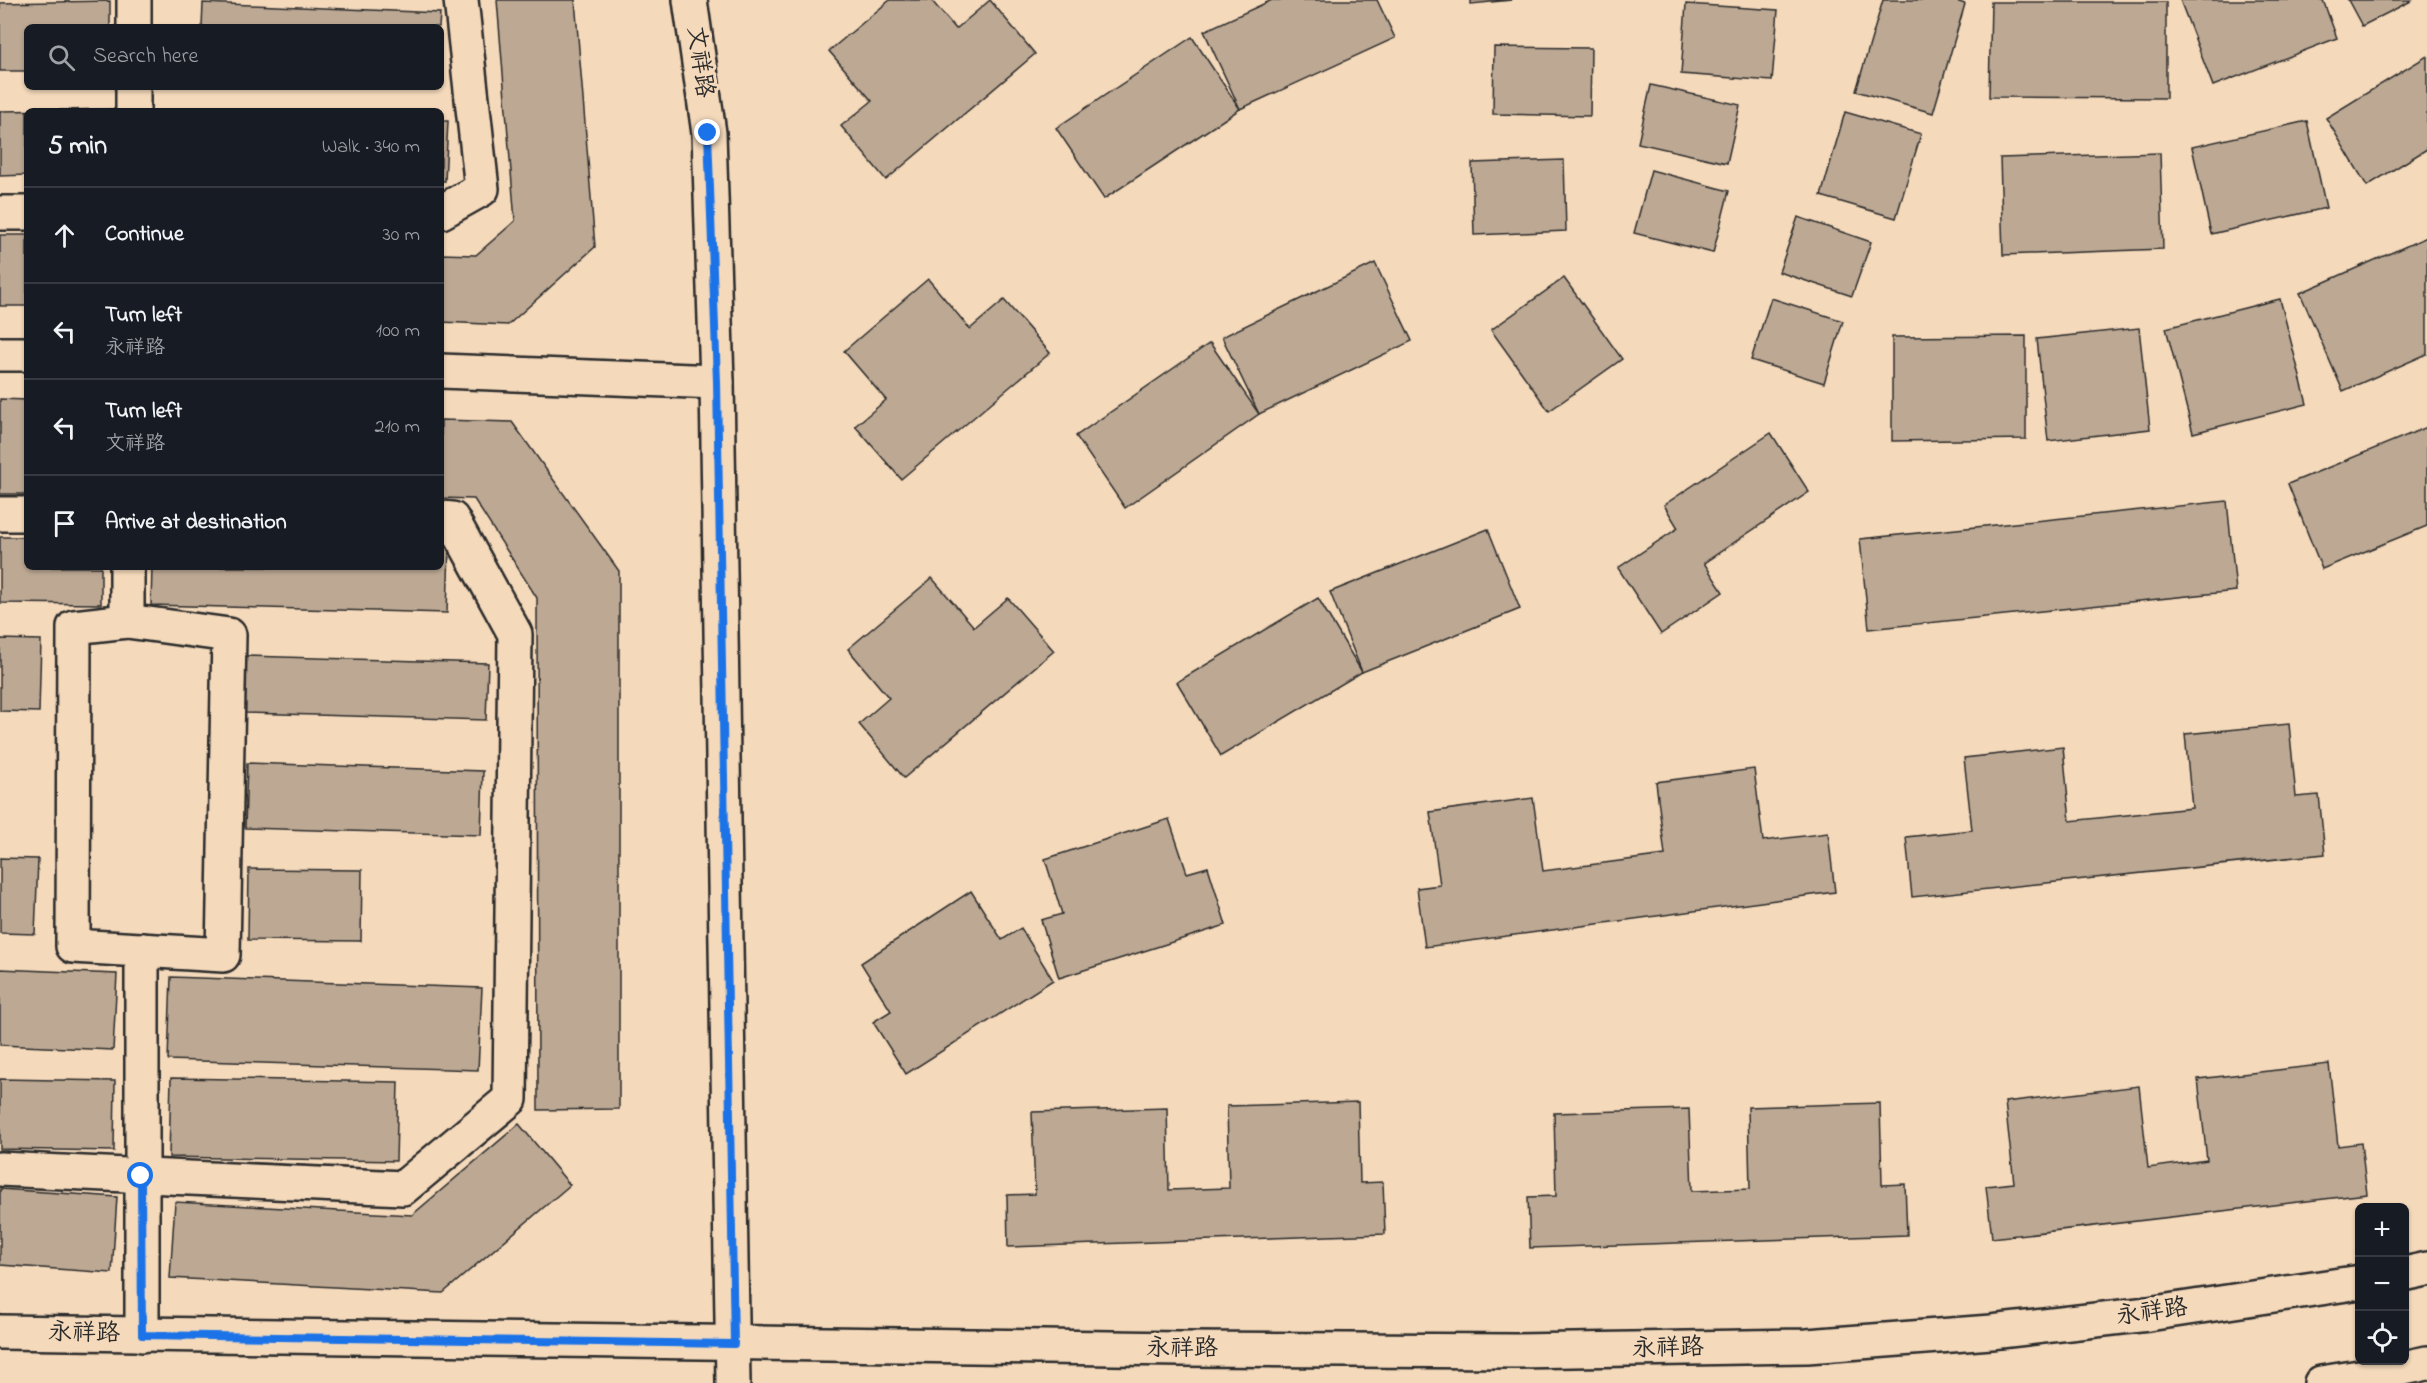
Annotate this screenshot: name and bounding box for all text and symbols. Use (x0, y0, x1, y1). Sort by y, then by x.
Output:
search box (24, 24, 444, 90)
street label: 文祥路 (677, 24, 721, 100)
icon: search (45, 41, 78, 74)
text: Search here (93, 41, 198, 73)
route end (694, 119, 720, 145)
text: 5 min (48, 128, 107, 166)
text: Walk · 340 m (322, 133, 420, 162)
icon: ahead (48, 219, 81, 252)
text: Continue (105, 219, 184, 251)
text: 30 m (383, 221, 420, 250)
text: Turn left (105, 300, 182, 332)
icon: left (48, 315, 81, 348)
text: 100 m (376, 317, 420, 346)
text: 永祥路 (105, 334, 165, 363)
text: Turn left (105, 396, 182, 428)
icon: left (48, 411, 81, 444)
text: 210 m (375, 413, 420, 442)
text: 文祥路 (105, 430, 165, 459)
icon: arrive (48, 507, 81, 540)
text: Arrive at destination (105, 507, 287, 539)
route start (127, 1162, 153, 1188)
map controls (2355, 1203, 2409, 1365)
button: + (2355, 1203, 2409, 1257)
button: − (2355, 1257, 2409, 1311)
street label: 永祥路 (2114, 1291, 2190, 1335)
button: locate (2355, 1311, 2409, 1365)
street label: 永祥路 (48, 1316, 120, 1352)
street label: 永祥路 (1632, 1331, 1704, 1367)
street label: 永祥路 (1146, 1332, 1218, 1367)

